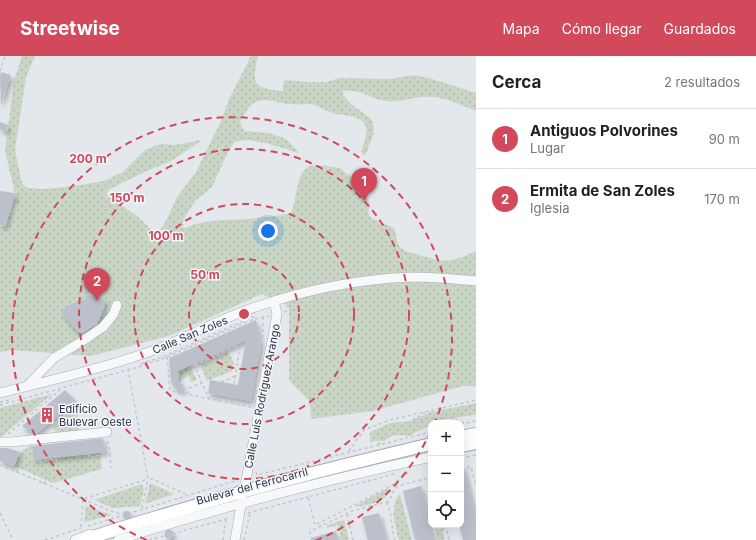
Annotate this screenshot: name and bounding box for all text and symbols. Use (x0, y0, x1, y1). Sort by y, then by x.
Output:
text: Streetwise (20, 17, 120, 40)
text: Mapa (503, 20, 540, 37)
text: Cómo llegar (562, 20, 642, 37)
text: Guardados (664, 20, 736, 37)
text: Cerca (492, 72, 541, 92)
text: 2 resultados (664, 74, 740, 90)
text: Antiguos Polvorines (530, 121, 678, 140)
text: 1 (502, 131, 508, 147)
text: 90 m (709, 131, 740, 147)
text: Lugar (530, 140, 565, 156)
text: 200 m (69, 151, 107, 166)
pin: 1 (351, 168, 377, 201)
text: Ermita de San Zoles (530, 181, 675, 200)
text: 150 m (110, 190, 144, 205)
text: 2 (501, 191, 509, 207)
text: 170 m (704, 191, 740, 207)
text: Iglesia (530, 200, 570, 216)
your location (258, 221, 278, 241)
text: 100 m (148, 228, 184, 243)
text: 50 m (190, 267, 220, 282)
pin: 2 (84, 268, 110, 301)
centre of rings (237, 307, 251, 321)
street label: Calle San Zoles (150, 313, 230, 357)
street label: Calle Luis Rodríguez Arango (241, 322, 283, 469)
place label: Edificio Bulevar Oeste (59, 402, 132, 429)
building icon: Edificio Bulevar Oeste (38, 406, 56, 424)
map controls (428, 420, 464, 528)
button: + (428, 420, 464, 456)
button: − (428, 456, 464, 492)
street label: Bulevar del Ferrocarril (195, 464, 309, 508)
button: locate (428, 492, 464, 528)

